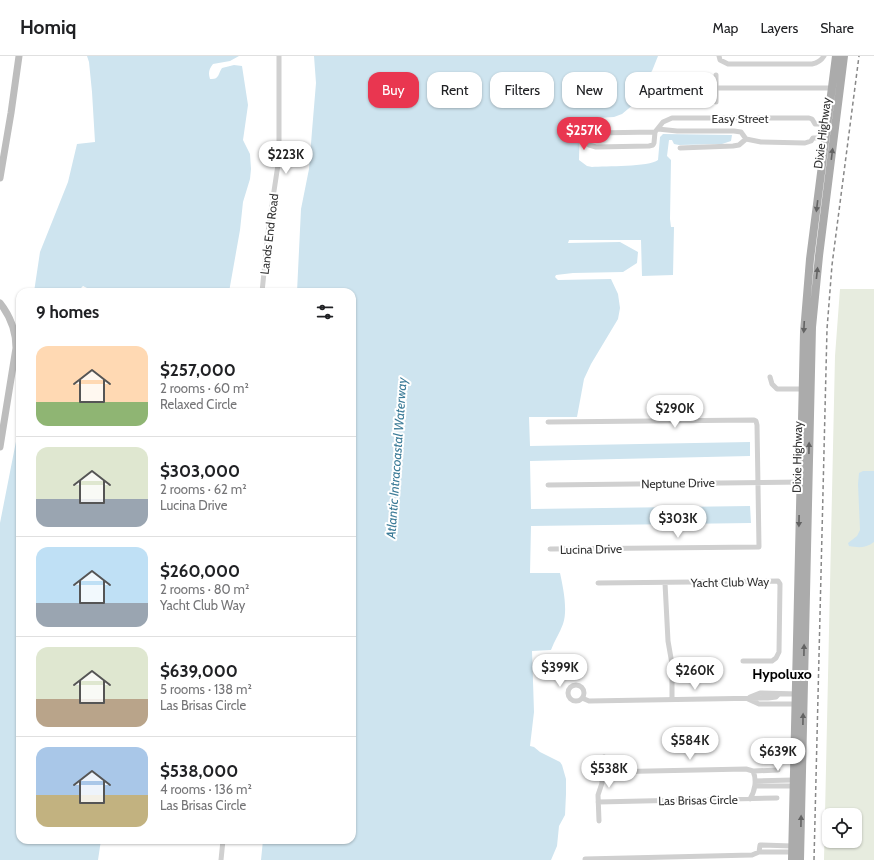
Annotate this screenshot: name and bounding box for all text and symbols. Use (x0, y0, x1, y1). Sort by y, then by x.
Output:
text: Homiq (20, 16, 76, 39)
text: Map (713, 19, 738, 37)
text: Layers (760, 19, 798, 37)
text: Share (820, 19, 854, 37)
chip: Buy (368, 72, 419, 108)
chip: Rent (427, 72, 482, 108)
chip: Filters (490, 72, 554, 108)
chip: New (562, 72, 617, 108)
chip: Apartment (625, 72, 717, 108)
street label: Dixie Highway (810, 96, 834, 170)
street label: Easy Street (712, 111, 768, 126)
pin: $257K (556, 117, 612, 151)
text: $257K (566, 122, 602, 138)
pin: $223K (258, 141, 314, 175)
text: $223K (268, 146, 304, 162)
one-way arrow (828, 148, 835, 160)
street label: Lands End Road (257, 193, 281, 275)
one-way arrow (814, 200, 820, 212)
one-way arrow (814, 266, 820, 279)
icon: filters (314, 301, 336, 323)
text: 9 homes (36, 302, 99, 322)
one-way arrow (801, 321, 808, 333)
text: $257,000 (160, 360, 236, 380)
icon: home (68, 362, 116, 410)
water label: Atlantic Intracoastal Waterway (382, 376, 410, 540)
text: 2 rooms · 60 m² (160, 380, 249, 396)
pin: $290K (647, 395, 703, 429)
text: Relaxed Circle (160, 396, 237, 412)
text: $290K (655, 400, 695, 416)
street label: Dixie Highway (789, 421, 805, 493)
one-way arrow (806, 441, 812, 454)
text: $303,000 (160, 461, 240, 481)
icon: home (68, 463, 116, 511)
street label: Neptune Drive (641, 475, 715, 491)
text: 2 rooms · 62 m² (160, 481, 247, 497)
text: Lucina Drive (160, 497, 227, 513)
pin: $303K (650, 505, 706, 539)
text: $303K (659, 510, 697, 526)
one-way arrow (796, 515, 802, 528)
street label: Lucina Drive (560, 541, 622, 557)
text: $260,000 (160, 561, 240, 581)
icon: home (68, 563, 116, 611)
street label: Yacht Club Way (690, 574, 769, 590)
text: 2 rooms · 80 m² (160, 581, 249, 597)
text: Yacht Club Way (160, 597, 245, 613)
one-way arrow (801, 644, 808, 656)
pin: $399K (532, 654, 588, 688)
pin: $260K (667, 657, 723, 691)
text: $399K (541, 659, 579, 675)
text: $639,000 (160, 661, 238, 681)
text: $260K (675, 662, 715, 678)
icon: home (68, 663, 116, 711)
district label: Hypoluxo (752, 665, 812, 683)
text: 5 rooms · 138 m² (160, 681, 252, 697)
text: Las Brisas Circle (160, 697, 246, 713)
one-way arrow (800, 712, 806, 725)
pin: $584K (662, 727, 718, 761)
text: $584K (671, 732, 709, 748)
pin: $639K (750, 738, 806, 772)
text: $639K (759, 743, 797, 759)
pin: $538K (581, 755, 637, 789)
text: $538K (590, 760, 628, 776)
text: $538,000 (160, 761, 238, 781)
icon: home (68, 763, 116, 811)
text: 4 rooms · 136 m² (160, 781, 252, 797)
street label: Las Brisas Circle (658, 792, 738, 808)
text: Las Brisas Circle (160, 797, 246, 813)
map controls (822, 808, 862, 848)
button: locate (822, 808, 862, 848)
one-way arrow (798, 814, 804, 827)

